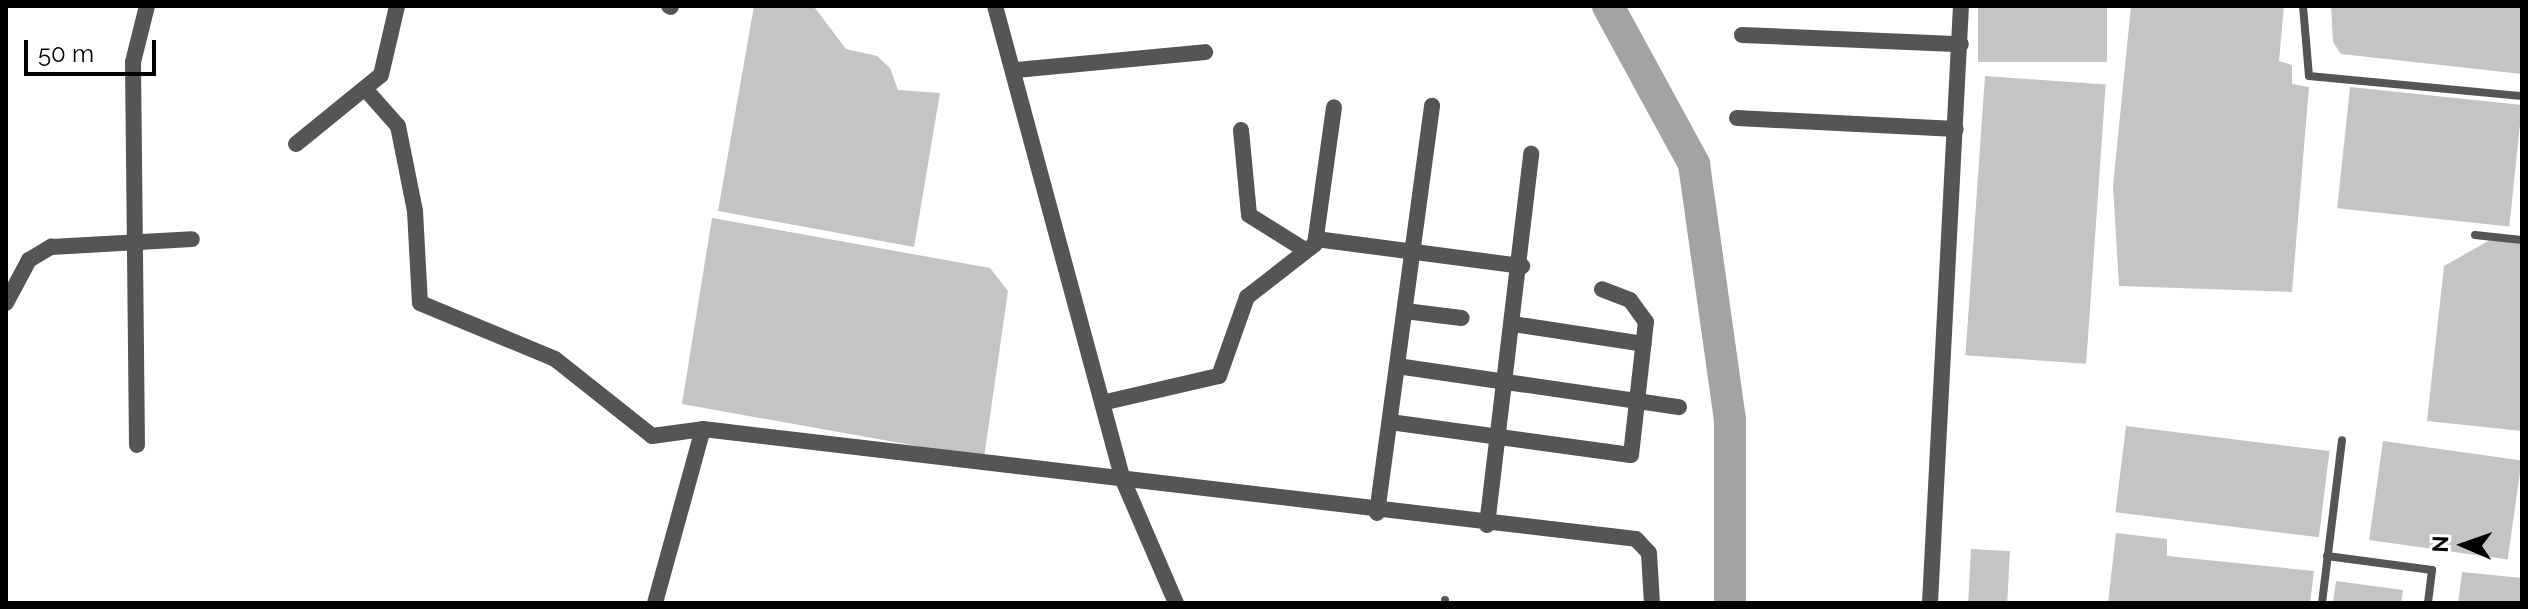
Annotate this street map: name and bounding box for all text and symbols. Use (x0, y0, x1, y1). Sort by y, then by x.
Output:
scale bar (28, 24, 160, 74)
text: 50 m (38, 39, 94, 68)
north arrow (2424, 505, 2504, 585)
text: N (2427, 535, 2453, 553)

